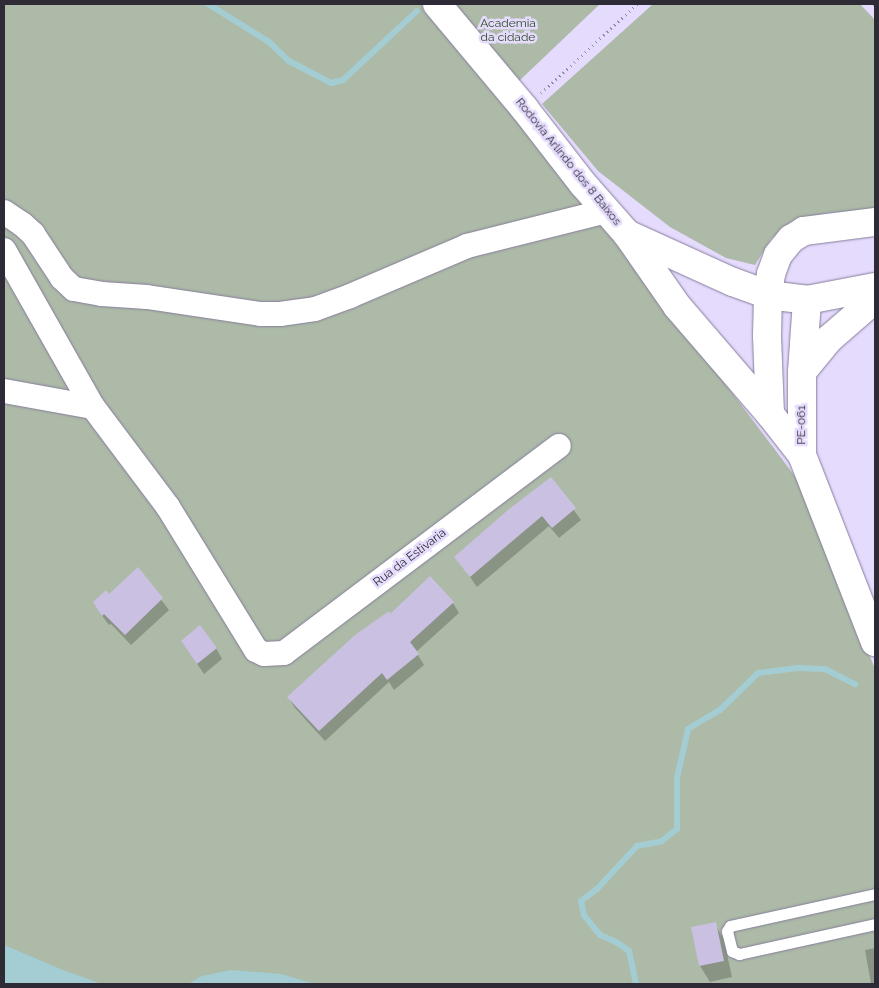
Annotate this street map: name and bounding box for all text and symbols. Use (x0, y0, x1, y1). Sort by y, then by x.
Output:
park label: Academia da cidade (480, 17, 536, 45)
street label: Rodovia Arlindo dos 8 Baixos (512, 95, 624, 229)
street label: PE-061 (795, 405, 809, 445)
street label: Rua da Estivaria (371, 526, 449, 590)

